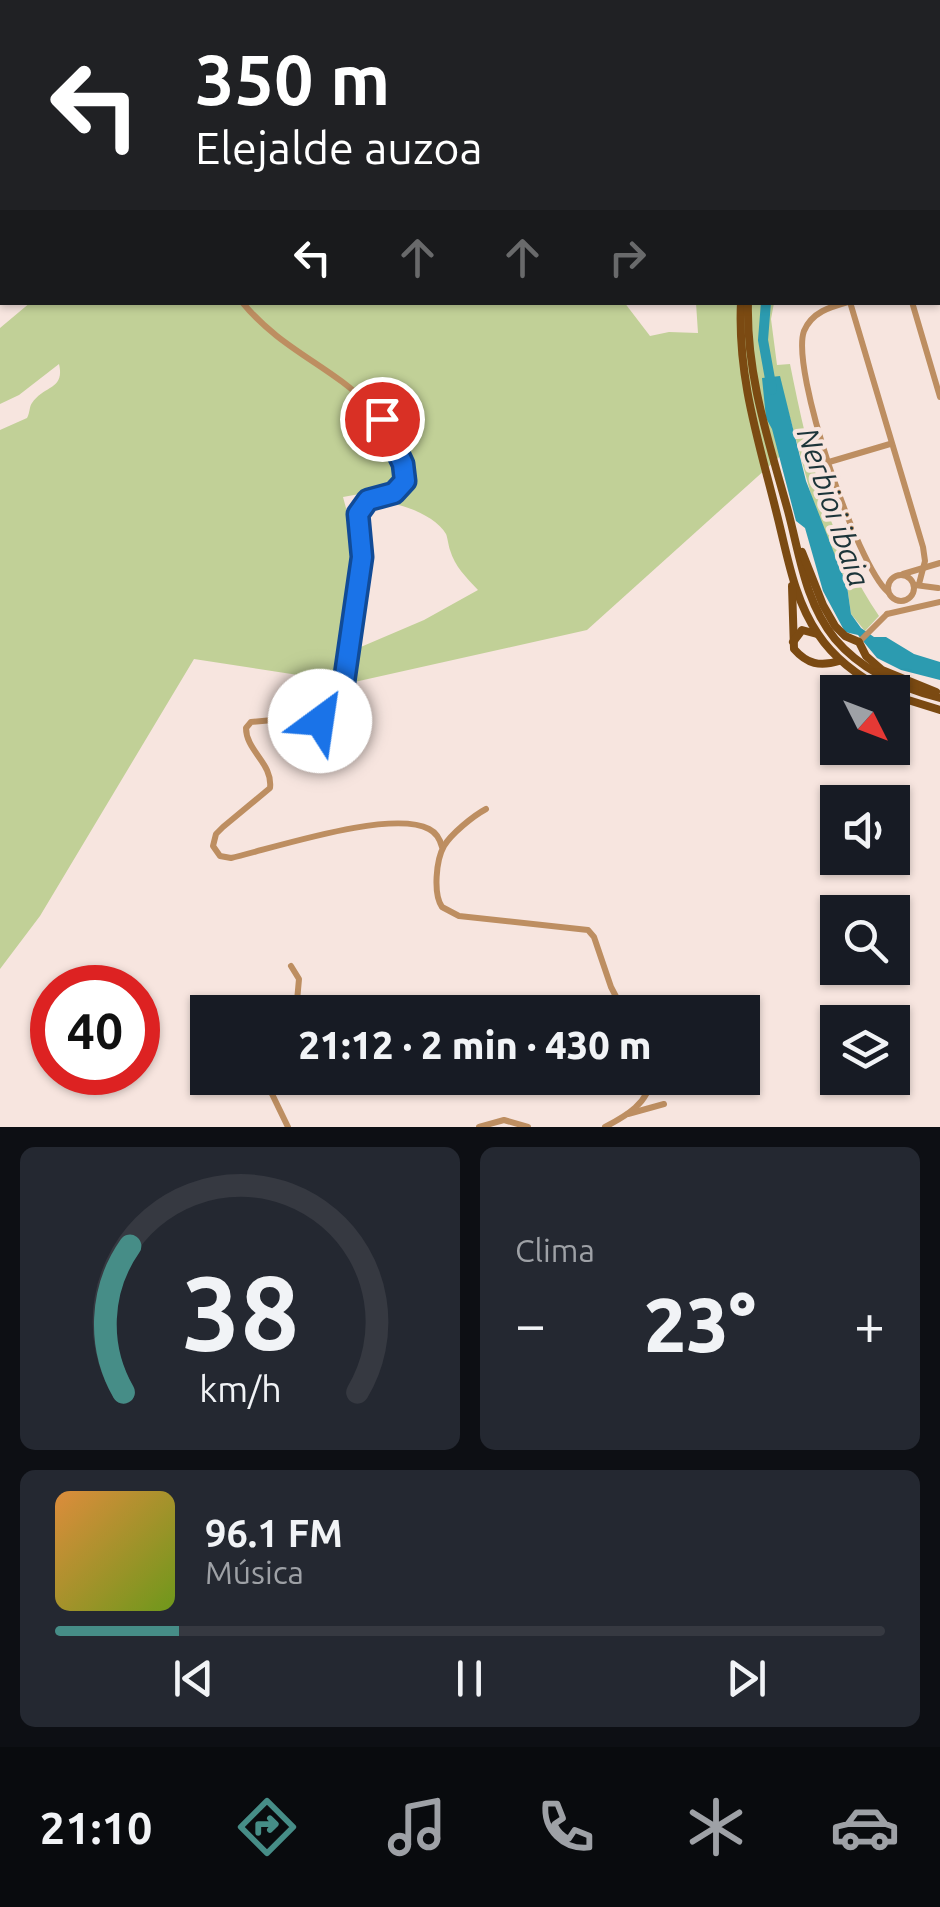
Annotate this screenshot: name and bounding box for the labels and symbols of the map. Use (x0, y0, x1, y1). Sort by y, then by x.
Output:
pin (340, 377, 425, 462)
water label: Nerbioi ibaia (791, 423, 877, 591)
position arrow (268, 669, 372, 773)
north arrow (820, 675, 910, 765)
speed limit sign: 40 (30, 965, 160, 1095)

